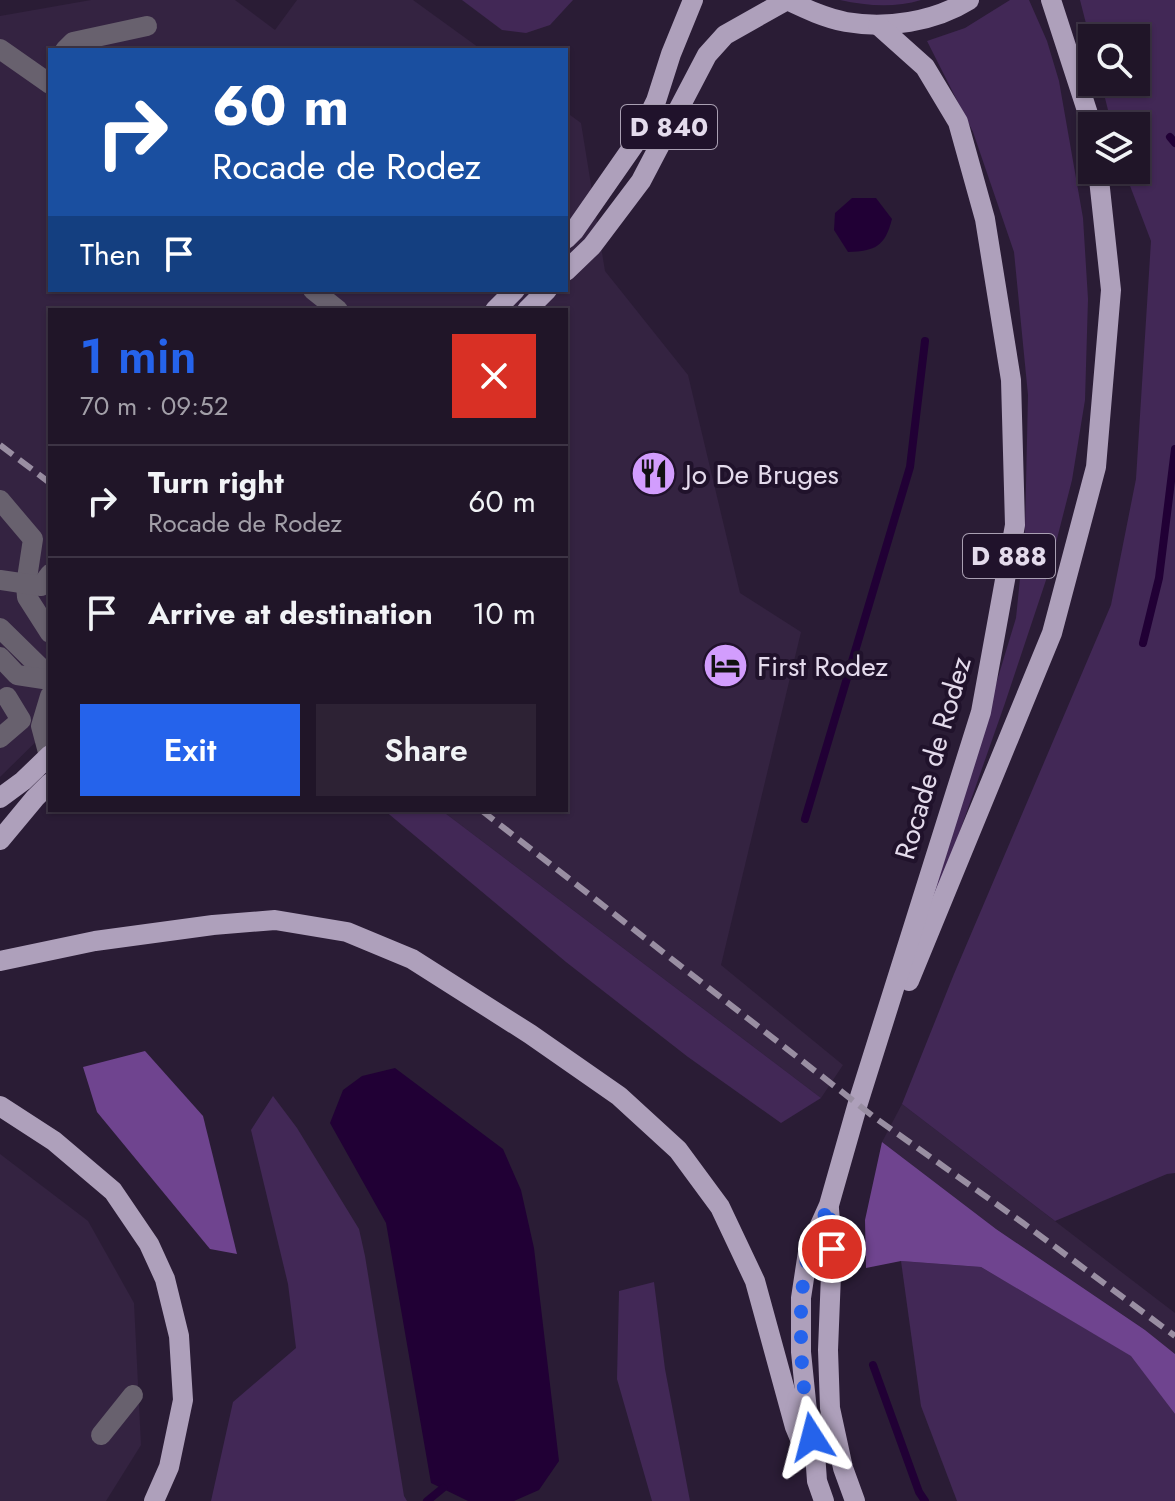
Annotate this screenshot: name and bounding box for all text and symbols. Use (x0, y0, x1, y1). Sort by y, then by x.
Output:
map controls (1078, 24, 1150, 184)
button: search (1078, 24, 1150, 96)
text: 60 m (212, 65, 349, 146)
icon: right (80, 80, 184, 184)
road number: D 840 (621, 105, 717, 149)
button: layers (1078, 112, 1150, 184)
text: Rocade de Rodez (212, 140, 481, 192)
icon: arrive (157, 232, 201, 276)
text: Then (80, 233, 141, 276)
text: 1 min (80, 322, 197, 391)
button: close (452, 334, 536, 418)
text: 70 m · 09:52 (80, 387, 229, 425)
restaurant icon: Jo De Bruges (630, 450, 678, 498)
place label: Jo De Bruges (681, 454, 839, 495)
text: Turn right (148, 461, 284, 504)
icon: right (80, 479, 124, 523)
text: 60 m (468, 480, 536, 523)
text: Rocade de Rodez (148, 504, 342, 542)
road number: D 888 (963, 534, 1055, 578)
icon: arrive (80, 591, 124, 635)
text: Arrive at destination (148, 592, 433, 635)
text: 10 m (472, 592, 536, 635)
hotel icon: First Rodez (702, 642, 750, 690)
place label: First Rodez (757, 646, 888, 687)
street label: Rocade de Rodez (884, 652, 982, 864)
button: Exit (80, 704, 300, 796)
button: Share (316, 704, 536, 796)
pin (798, 1215, 866, 1283)
icon: arrive (810, 1227, 854, 1271)
position arrow (770, 1395, 854, 1479)

